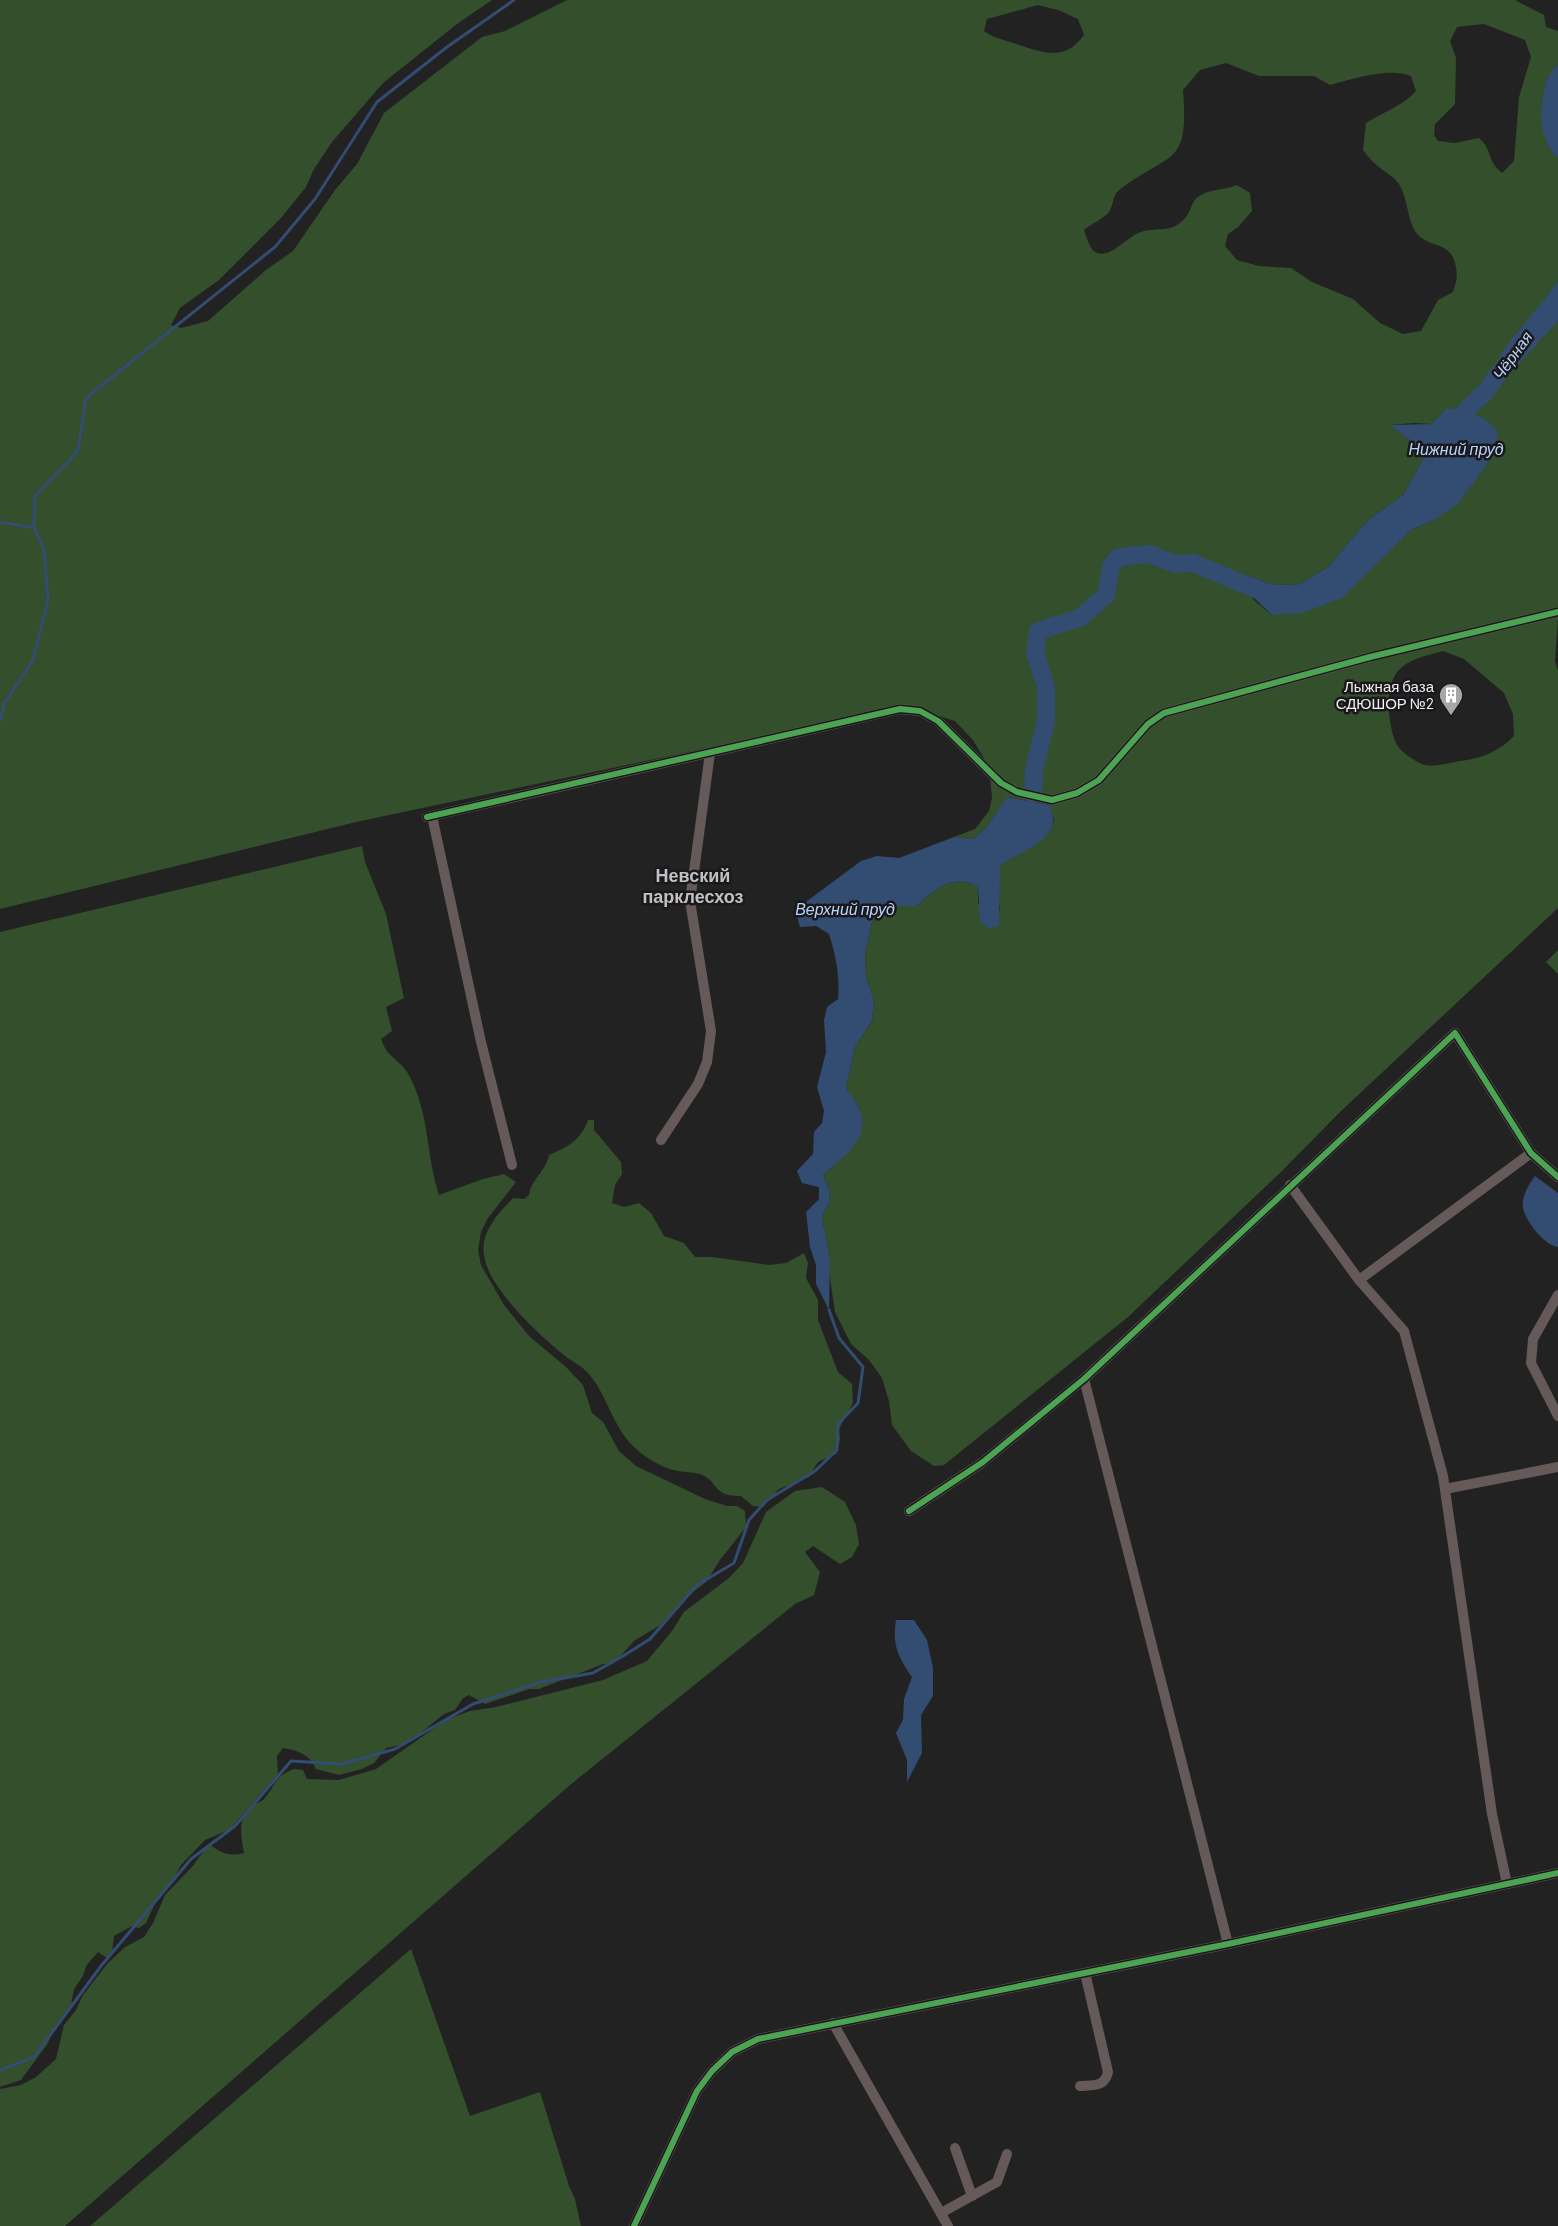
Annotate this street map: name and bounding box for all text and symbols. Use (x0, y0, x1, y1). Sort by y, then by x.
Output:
water label: Чёрная (1488, 327, 1536, 383)
water label: Нижний пруд (1408, 439, 1504, 458)
place label: Лыжная база СДЮШОР №2 (1336, 677, 1435, 712)
building icon: Лыжная база СДЮШОР №2 (1438, 682, 1464, 716)
district label: Невский парклесхоз (642, 864, 744, 907)
water label: Верхний пруд (795, 899, 895, 918)

